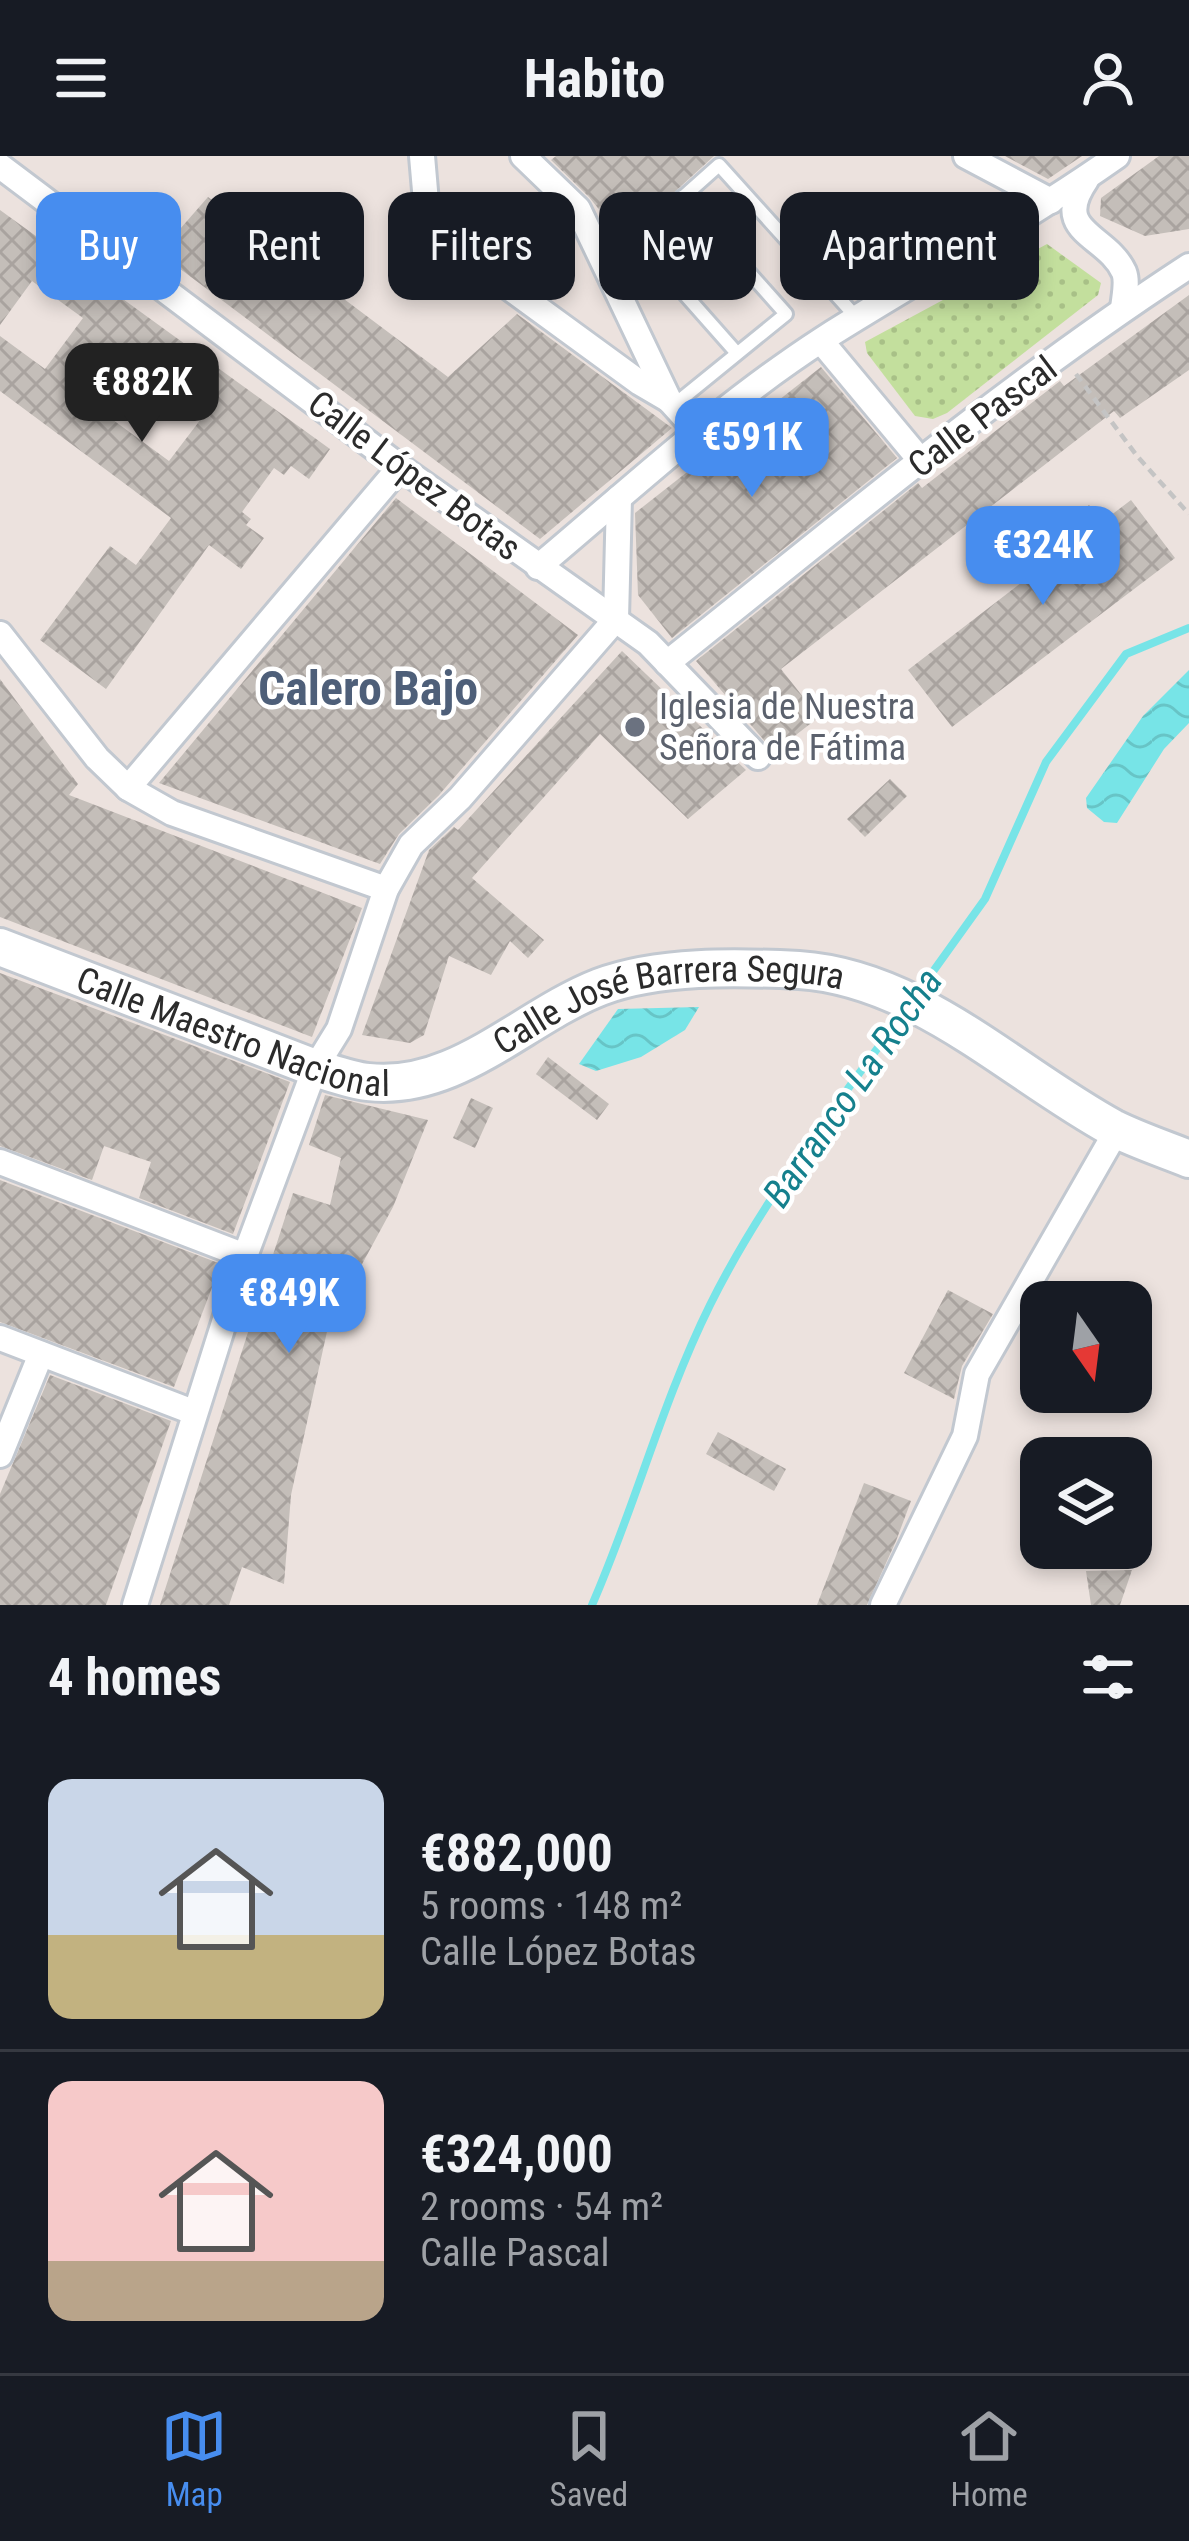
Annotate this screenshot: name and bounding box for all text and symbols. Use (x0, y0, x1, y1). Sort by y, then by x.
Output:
icon: menu (48, 45, 114, 111)
icon: person (1075, 45, 1141, 111)
text: Habito (524, 47, 665, 110)
chip: Buy (36, 192, 181, 300)
chip: Rent (205, 192, 364, 300)
chip: Filters (388, 192, 575, 300)
chip: New (599, 192, 756, 300)
chip: Apartment (780, 192, 1039, 300)
pin: €882K (58, 343, 226, 445)
street label: Calle Pascal (900, 347, 1065, 486)
text: €882K (92, 359, 192, 405)
street label: Calle López Botas (300, 382, 529, 569)
pin: €591K (668, 398, 836, 500)
text: €591K (702, 414, 802, 460)
pin: €324K (959, 506, 1127, 608)
text: €324K (993, 522, 1093, 568)
district label: Calero Bajo (258, 660, 478, 717)
place label: Iglesia de Nuestra Señora de Fátima (659, 686, 915, 769)
marker: Iglesia de Nuestra Señora de Fátima (622, 714, 648, 740)
street label: Calle José Barrera Segura (486, 948, 848, 1064)
street label: Calle Maestro Nacional (70, 958, 390, 1105)
water label: Barranco La Rocha (753, 959, 952, 1216)
pin: €849K (205, 1254, 373, 1356)
text: €849K (239, 1270, 339, 1316)
north arrow (1020, 1281, 1152, 1413)
map controls (1020, 1281, 1152, 1569)
button: layers (1020, 1437, 1152, 1569)
icon: filters (1075, 1644, 1141, 1710)
text: 4 homes (48, 1648, 221, 1707)
text: €882,000 (420, 1824, 613, 1883)
icon: home (144, 1827, 288, 1971)
text: 5 rooms · 148 m² (420, 1883, 682, 1929)
text: Calle López Botas (420, 1929, 697, 1975)
text: €324,000 (420, 2125, 613, 2184)
icon: home (144, 2129, 288, 2273)
text: 2 rooms · 54 m² (420, 2184, 663, 2230)
text: Calle Pascal (420, 2230, 609, 2276)
tab: Map (161, 2403, 227, 2514)
tab: Saved (550, 2403, 628, 2514)
tab: Home (950, 2403, 1028, 2514)

